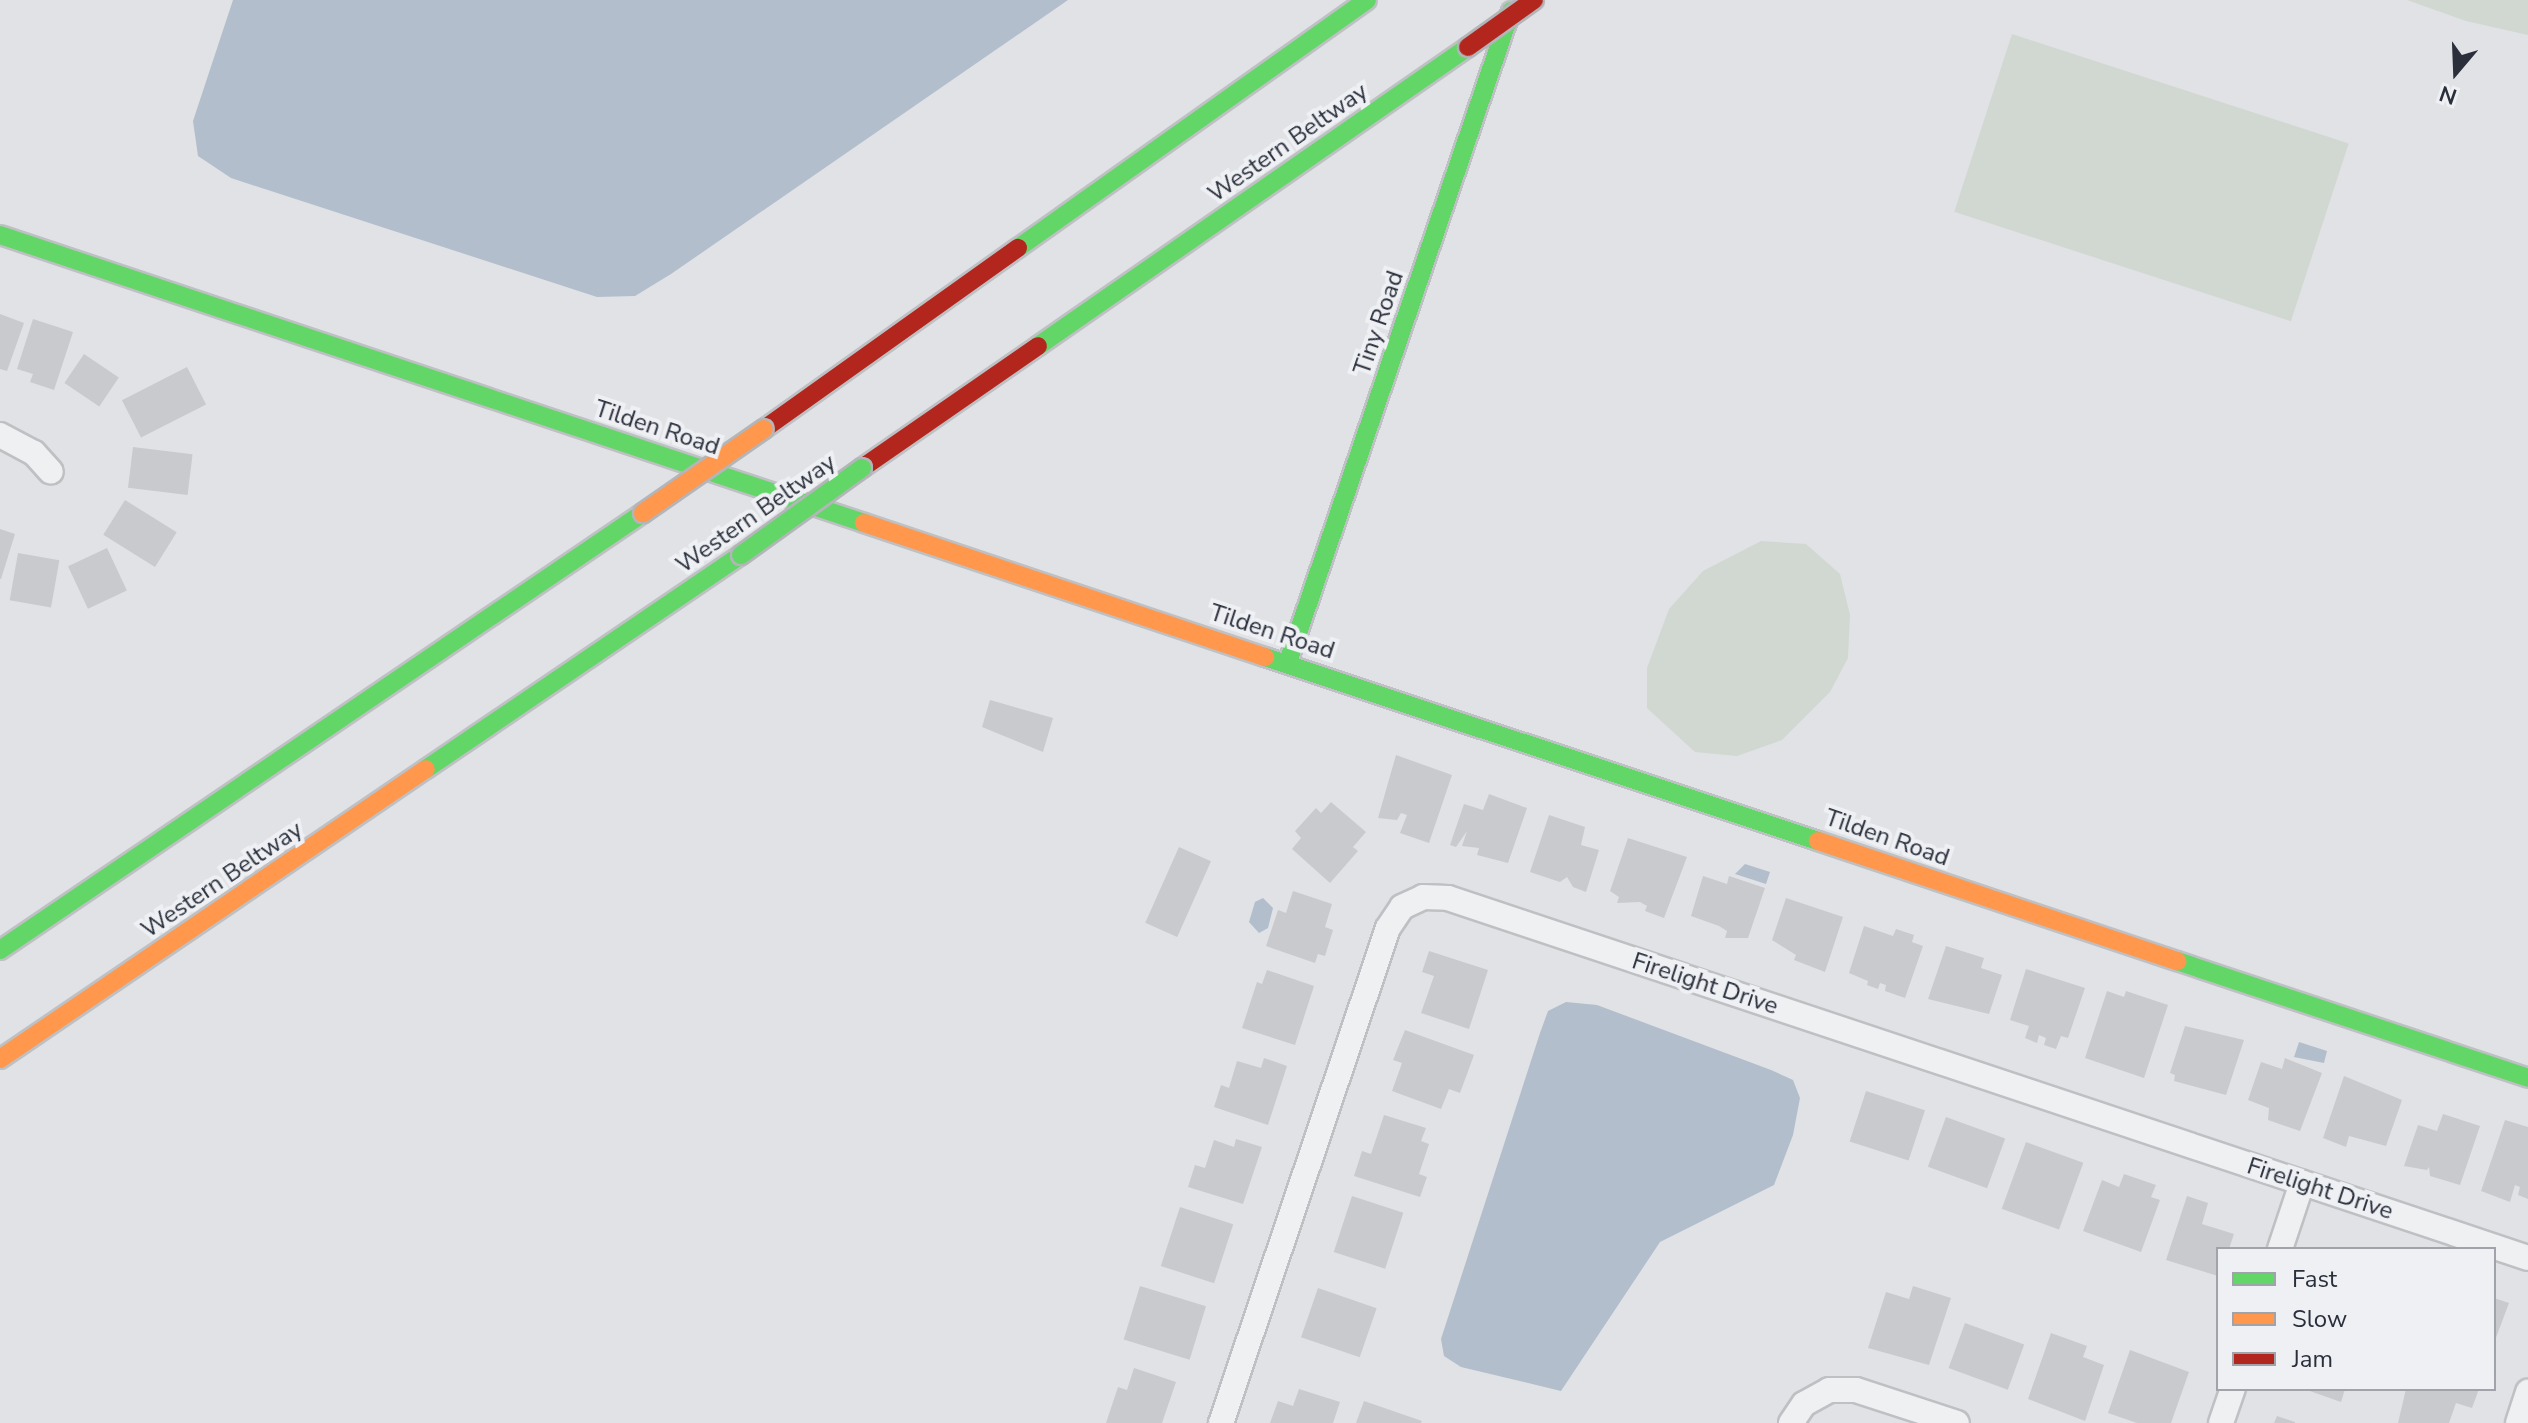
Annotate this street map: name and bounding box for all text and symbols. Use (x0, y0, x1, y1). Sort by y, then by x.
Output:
north arrow (2416, 32, 2496, 112)
street label: Western Beltway (1203, 77, 1373, 209)
text: N (2436, 78, 2461, 112)
street label: Tiny Road (1348, 267, 1410, 379)
street label: Tilden Road (591, 394, 723, 462)
street label: Western Beltway (671, 448, 841, 580)
street label: Tilden Road (1206, 598, 1338, 666)
street label: Tilden Road (1821, 803, 1953, 873)
street label: Western Beltway (136, 816, 308, 944)
street label: Firelight Drive (1628, 947, 1782, 1021)
street label: Firelight Drive (2243, 1152, 2397, 1226)
legend (2216, 1247, 2496, 1391)
text: Fast (2292, 1263, 2337, 1295)
text: Slow (2292, 1303, 2347, 1335)
text: Jam (2292, 1343, 2333, 1375)

